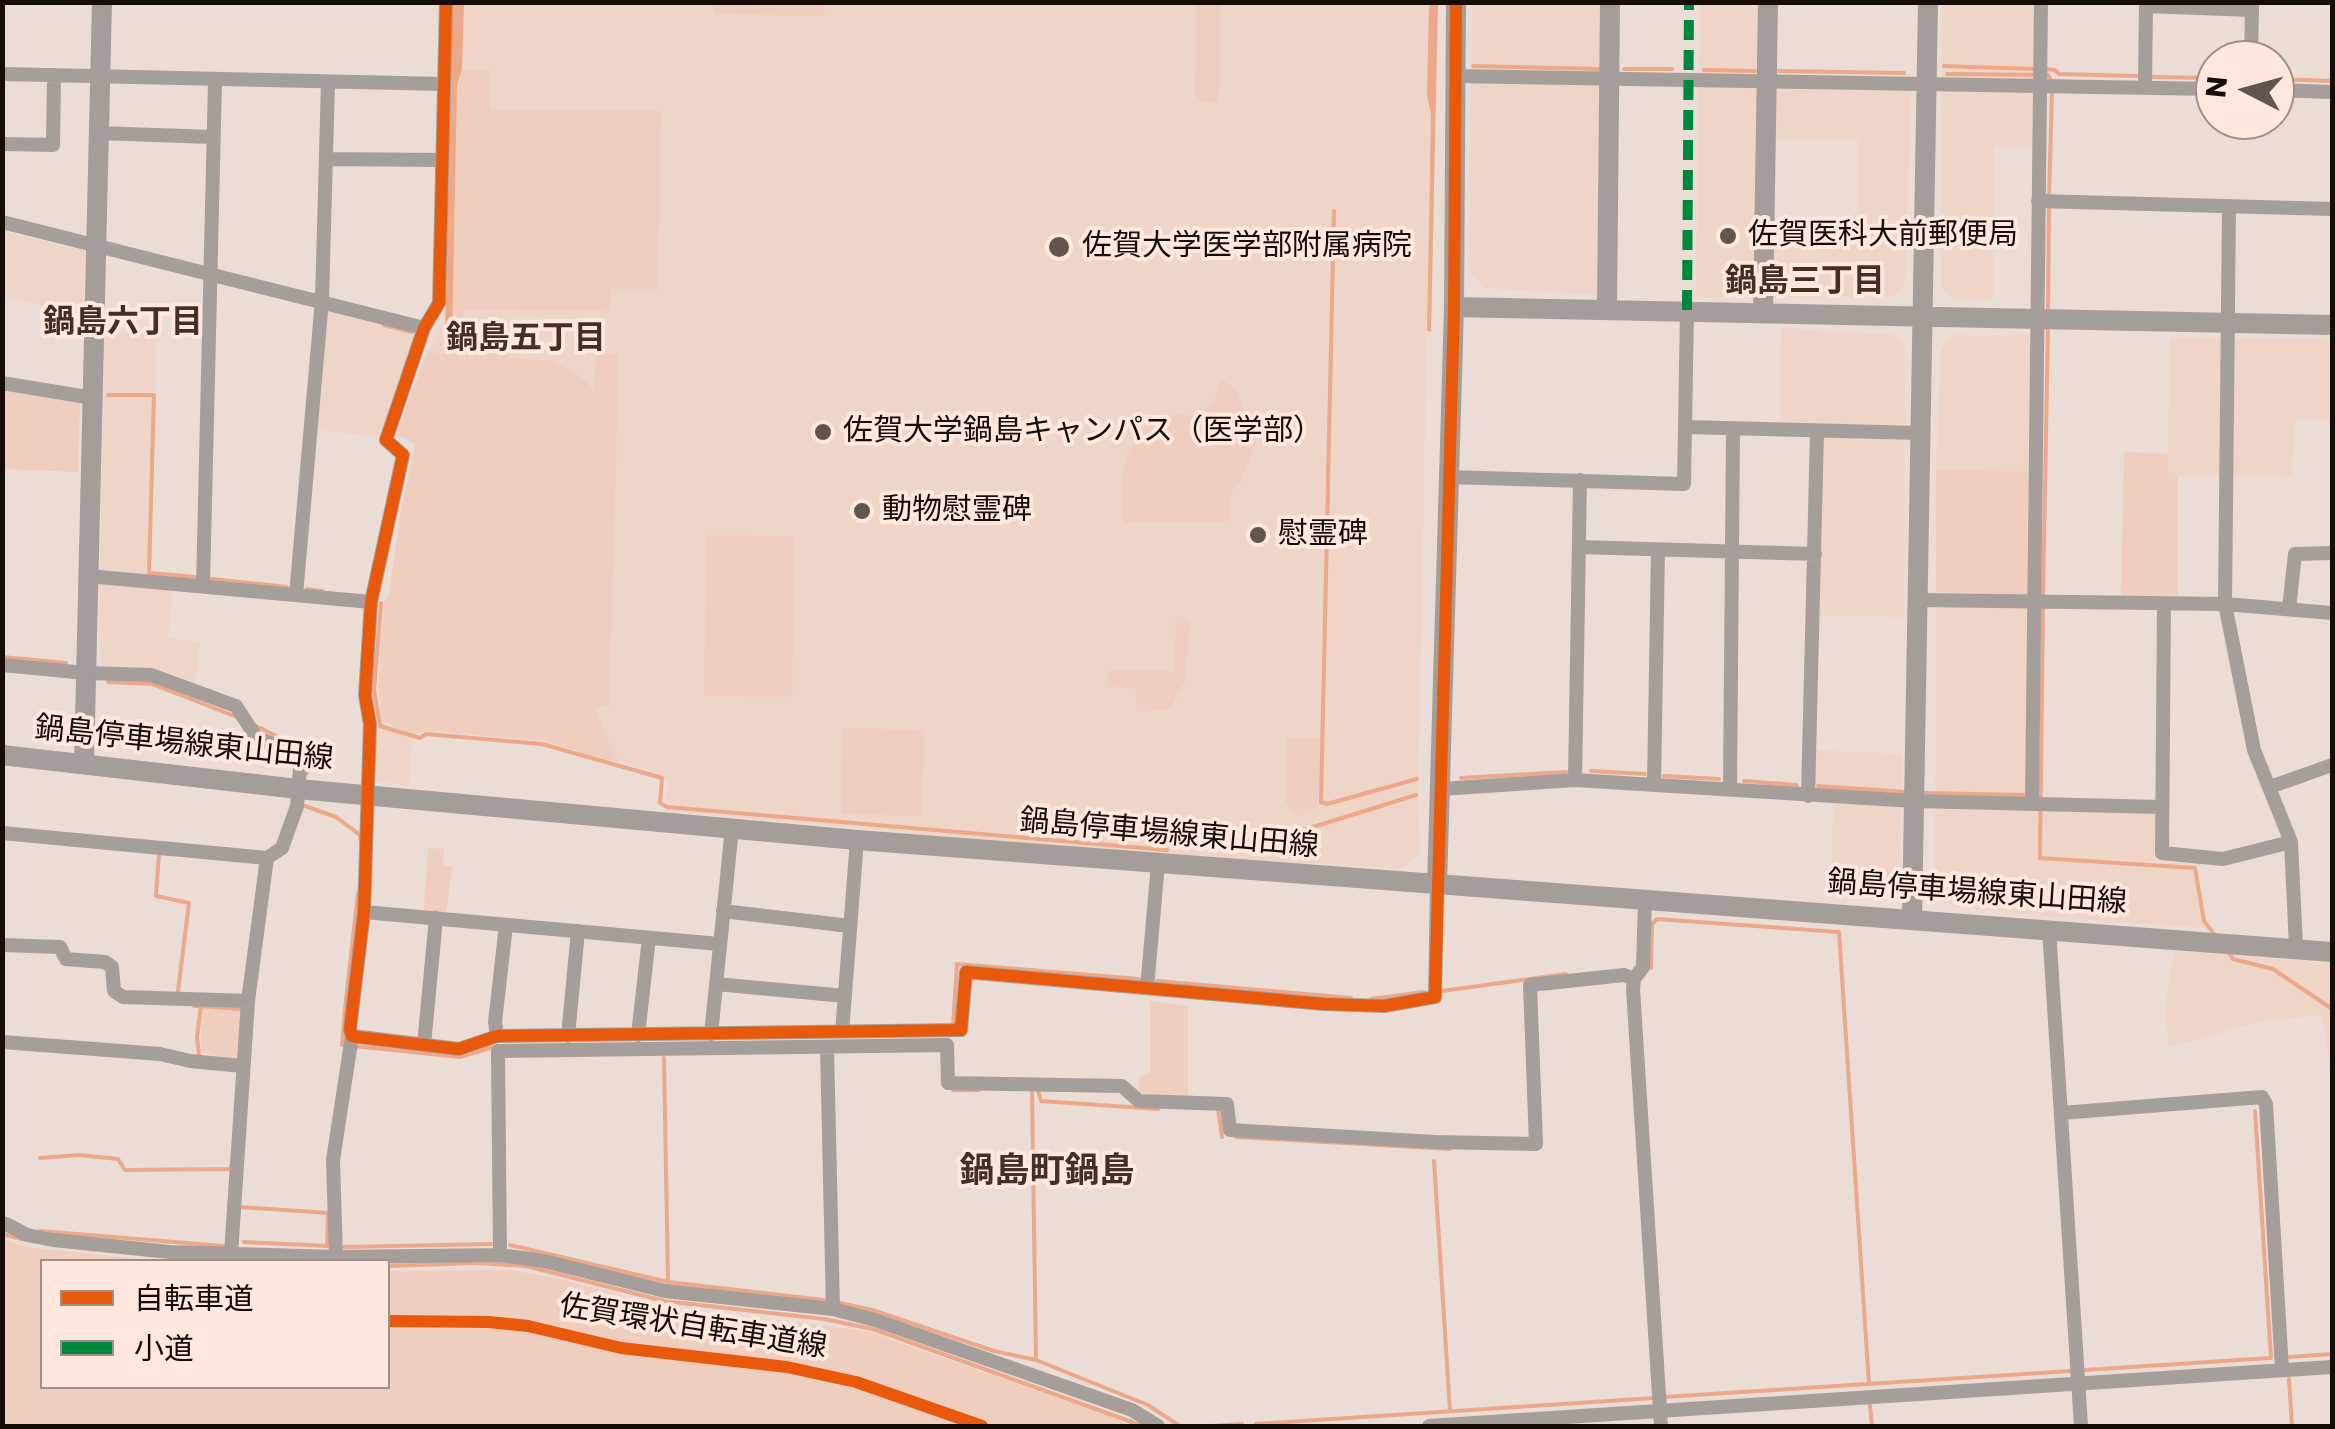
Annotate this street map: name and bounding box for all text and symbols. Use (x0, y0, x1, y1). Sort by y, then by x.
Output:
north arrow (2195, 40, 2295, 140)
text: N (2196, 75, 2237, 100)
place label: 佐賀医科大前郵便局 (1748, 218, 2018, 254)
marker: 佐賀医科大前郵便局 (1717, 225, 1739, 247)
place label: 佐賀大学医学部附属病院 (1082, 229, 1412, 265)
marker: 佐賀大学医学部附属病院 (1046, 234, 1072, 260)
district label: 鍋島三丁目 (1725, 264, 1885, 302)
district label: 鍋島六丁目 (43, 305, 203, 343)
district label: 鍋島五丁目 (446, 321, 606, 359)
place label: 佐賀大学鍋島キャンパス（医学部） (843, 414, 1323, 450)
marker: 佐賀大学鍋島キャンパス（医学部） (812, 421, 834, 443)
place label: 動物慰霊碑 (882, 493, 1032, 529)
marker: 動物慰霊碑 (851, 500, 873, 522)
place label: 慰霊碑 (1278, 517, 1368, 553)
marker: 慰霊碑 (1247, 524, 1269, 546)
street label: 鍋島停車場線東山田線 (33, 711, 335, 779)
street label: 鍋島停車場線東山田線 (1018, 804, 1320, 866)
street label: 鍋島停車場線東山田線 (1826, 866, 2128, 922)
district label: 鍋島町鍋島 (960, 1152, 1134, 1194)
legend (40, 1259, 390, 1389)
text: 自転車道 (134, 1277, 254, 1320)
street label: 佐賀環状自転車道線 (557, 1289, 829, 1367)
text: 小道 (134, 1327, 194, 1370)

